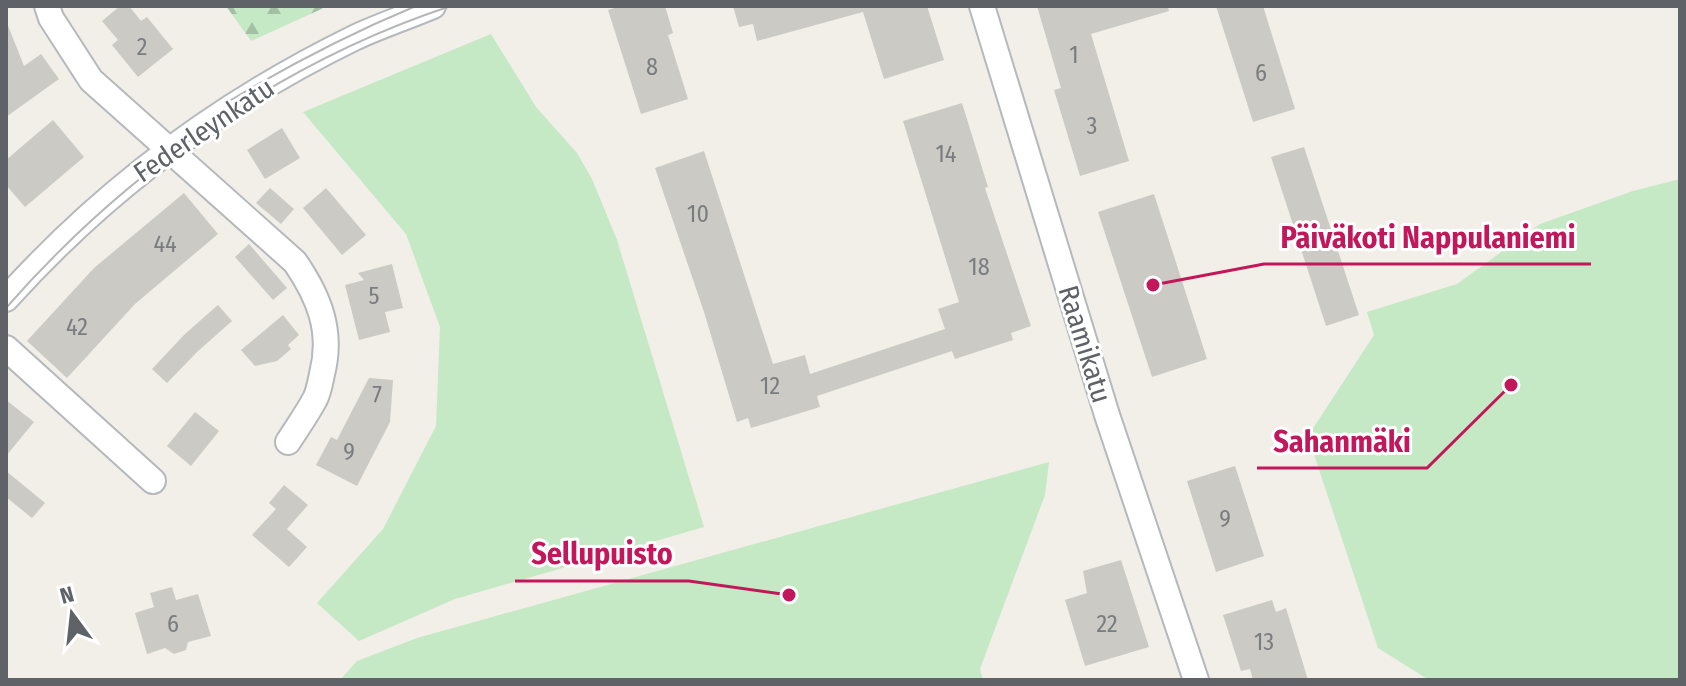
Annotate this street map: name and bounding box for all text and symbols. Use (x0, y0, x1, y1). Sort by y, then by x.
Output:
house number: 2 (137, 33, 147, 61)
house number: 1 (1069, 41, 1079, 69)
house number: 8 (646, 53, 658, 81)
house number: 6 (1255, 59, 1267, 87)
street label: Federleynkatu (128, 71, 280, 189)
house number: 3 (1087, 112, 1097, 140)
house number: 14 (936, 140, 956, 168)
house number: 10 (687, 200, 709, 228)
callout: Päiväkoti Nappulaniemi (1264, 210, 1591, 264)
text: Päiväkoti Nappulaniemi (1281, 220, 1575, 256)
house number: 44 (153, 230, 177, 258)
house number: 18 (968, 253, 990, 281)
street label: Raamikatu (1052, 281, 1118, 407)
house number: 5 (368, 282, 380, 310)
house number: 42 (66, 313, 88, 341)
house number: 12 (760, 372, 780, 400)
house number: 7 (372, 381, 382, 409)
callout: Sahanmäki (1257, 414, 1427, 468)
text: Sahanmäki (1273, 424, 1411, 460)
house number: 9 (343, 438, 355, 466)
house number: 9 (1219, 505, 1231, 533)
callout: Sellupuisto (515, 527, 689, 581)
text: Sellupuisto (531, 536, 673, 572)
north arrow (32, 574, 112, 654)
text: N (57, 580, 77, 610)
house number: 6 (167, 610, 179, 638)
house number: 22 (1096, 610, 1118, 638)
house number: 13 (1254, 628, 1274, 656)

